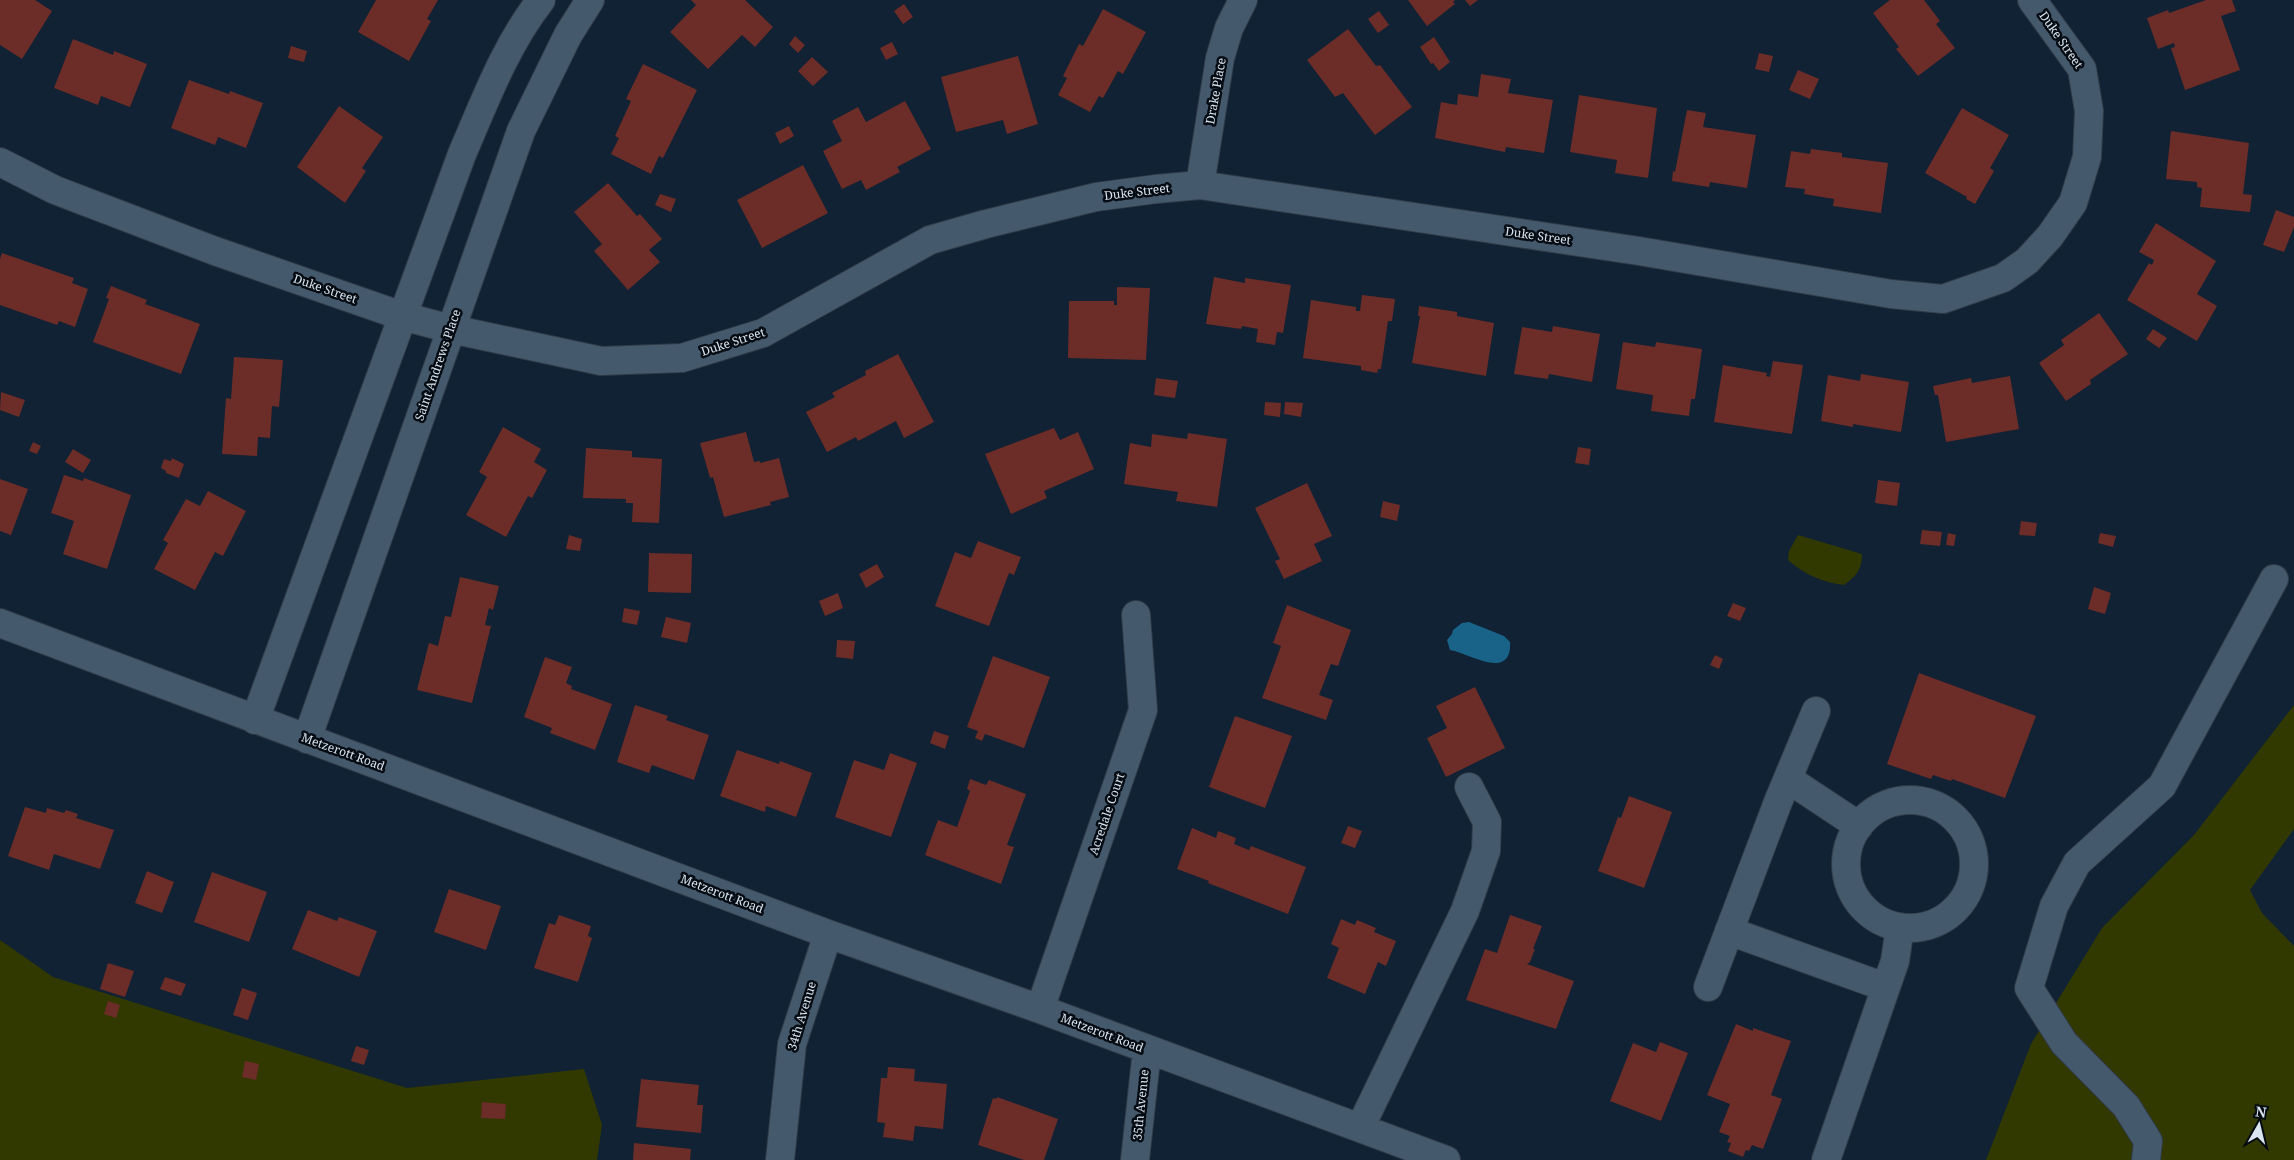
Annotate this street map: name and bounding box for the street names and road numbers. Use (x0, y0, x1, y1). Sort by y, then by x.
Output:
street label: Duke Street (2035, 8, 2087, 72)
street label: Drake Place (1201, 56, 1230, 126)
street label: Duke Street (1103, 179, 1171, 204)
street label: Duke Street (1504, 222, 1572, 249)
street label: Duke Street (291, 270, 359, 307)
street label: Saint Andrews Place (410, 307, 465, 423)
street label: Duke Street (699, 323, 767, 360)
street label: Metzerott Road (299, 729, 388, 775)
street label: Acredale Court (1085, 771, 1128, 857)
street label: Metzerott Road (678, 870, 767, 917)
street label: 34th Avenue (783, 979, 820, 1052)
street label: Metzerott Road (1058, 1009, 1147, 1056)
street label: 35th Avenue (1128, 1069, 1153, 1141)

